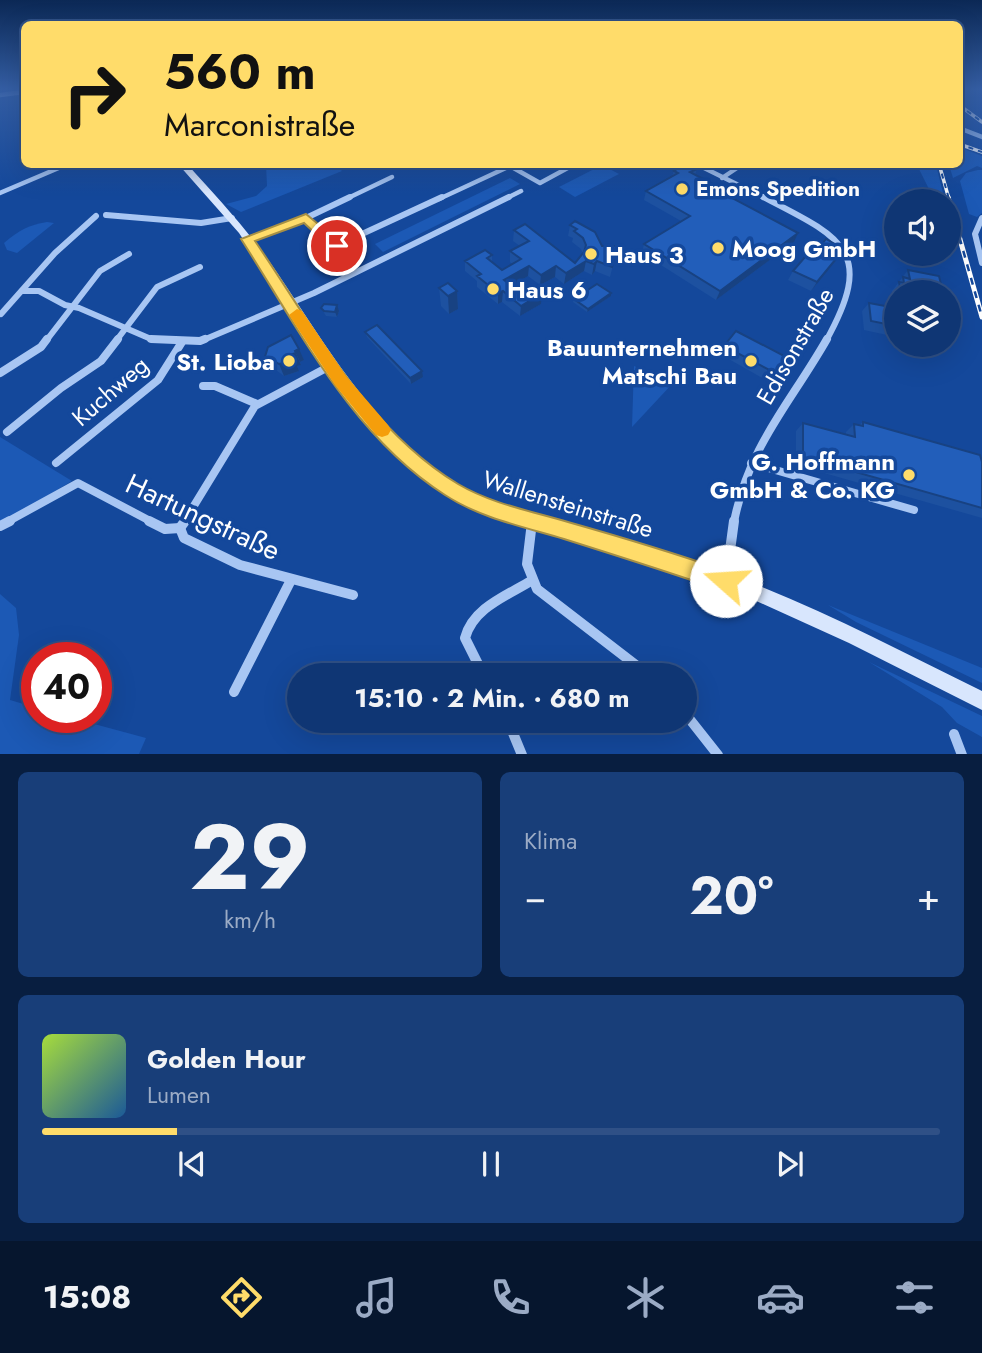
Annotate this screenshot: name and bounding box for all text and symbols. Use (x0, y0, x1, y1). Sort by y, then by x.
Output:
text: 560 m (164, 37, 316, 107)
icon: right (49, 49, 140, 140)
text: Marconistraße (164, 102, 355, 148)
place label: Emons Spedition (696, 174, 860, 204)
marker: Emons Spedition (674, 181, 690, 197)
map controls (884, 189, 961, 357)
button: sound (884, 189, 961, 266)
pin (307, 216, 367, 276)
icon: arrive (318, 227, 356, 265)
place label: Moog GmbH (732, 231, 876, 266)
place label: Haus 3 (605, 237, 684, 272)
marker: Moog GmbH (710, 240, 726, 256)
marker: Haus 3 (583, 246, 599, 262)
place label: Haus 6 (507, 272, 587, 307)
button: layers (884, 280, 961, 357)
marker: Haus 6 (485, 281, 501, 297)
street label: Edisonstraße (747, 281, 843, 411)
place label: Bauunternehmen Matschi Bau (547, 330, 737, 393)
place label: St. Lioba (176, 344, 275, 379)
street label: Kuchweg (64, 348, 156, 434)
marker: St. Lioba (281, 353, 297, 369)
marker: Bauunternehmen Matschi Bau (743, 353, 759, 369)
place label: G. Hoffmann GmbH & Co. KG (710, 444, 895, 507)
street label: Wallensteinstraße (478, 461, 658, 547)
street label: Hartungstraße (119, 463, 287, 571)
marker: G. Hoffmann GmbH & Co. KG (901, 467, 917, 483)
position arrow (689, 544, 763, 618)
speed limit sign: 40 (21, 642, 112, 733)
text: 15:10 · 2 Min. · 680 m (354, 679, 630, 717)
text: 29 (190, 792, 310, 923)
text: Klima (524, 824, 577, 858)
text: 20° (690, 858, 774, 934)
text: − (524, 869, 546, 924)
text: + (917, 869, 940, 924)
text: km/h (224, 903, 276, 937)
text: Golden Hour (147, 1040, 306, 1078)
text: Lumen (147, 1078, 211, 1112)
icon: previous (173, 1145, 211, 1183)
icon: pause (472, 1145, 510, 1183)
icon: next (771, 1145, 809, 1183)
icon: directions (217, 1273, 266, 1322)
icon: music (352, 1273, 401, 1322)
icon: phone (486, 1273, 535, 1322)
icon: climate (621, 1273, 670, 1322)
icon: car (756, 1273, 805, 1322)
icon: filters (890, 1273, 939, 1322)
text: 15:08 (43, 1274, 131, 1320)

